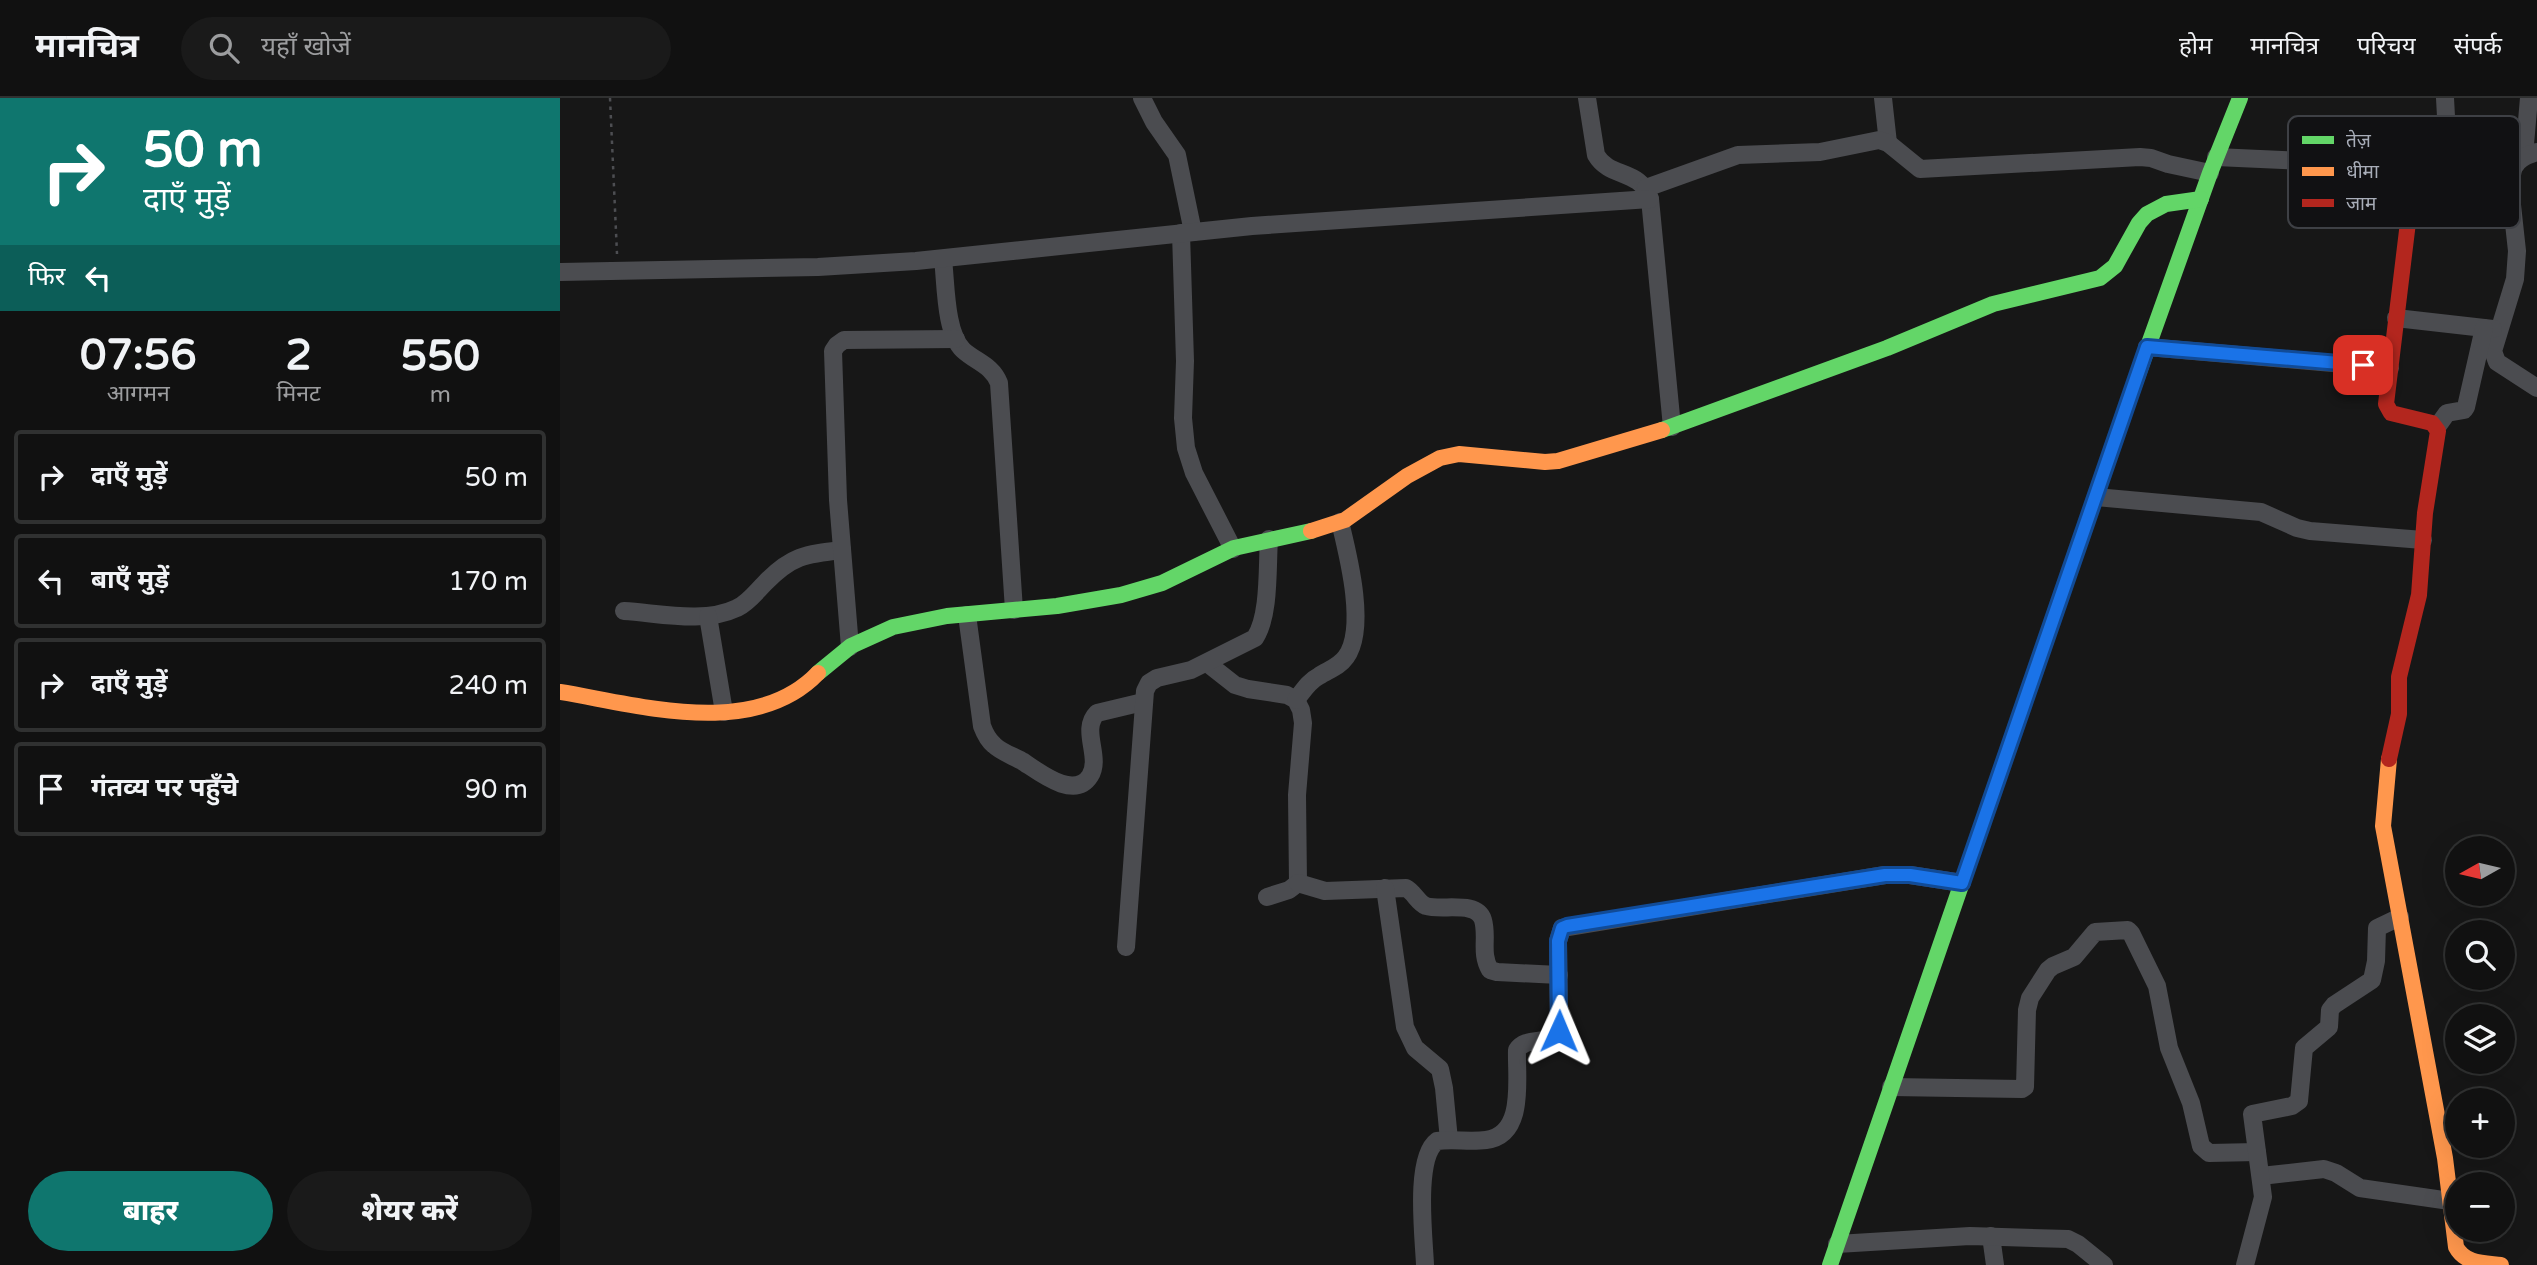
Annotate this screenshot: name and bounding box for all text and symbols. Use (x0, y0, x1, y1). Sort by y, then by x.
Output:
search box (181, 17, 671, 80)
text: मानचित्र (35, 27, 139, 66)
icon: search (205, 29, 243, 67)
text: यहाँ खोजें (261, 31, 351, 62)
text: होम (2179, 32, 2212, 61)
text: मानचित्र (2250, 32, 2319, 61)
text: परिचय (2357, 32, 2416, 61)
text: संपर्क (2454, 32, 2502, 61)
legend (2288, 116, 2520, 228)
text: 50 m (143, 121, 262, 180)
icon: right (28, 126, 119, 217)
text: तेज़ (2346, 129, 2372, 152)
text: धीमा (2346, 161, 2380, 183)
text: दाएँ मुड़ें (143, 181, 231, 219)
text: जाम (2346, 193, 2377, 215)
icon: left (79, 259, 117, 297)
text: फिर (28, 261, 65, 292)
text: 07:56 (80, 330, 197, 381)
text: 2 (285, 330, 312, 381)
text: 550 (401, 331, 480, 382)
pin (2333, 335, 2393, 395)
icon: arrive (2344, 346, 2382, 384)
text: आगमन (107, 380, 170, 408)
text: मिनट (277, 380, 321, 408)
text: m (430, 381, 451, 409)
icon: right (32, 458, 70, 496)
text: दाएँ मुड़ें (91, 460, 168, 491)
text: 50 m (465, 462, 528, 493)
icon: left (32, 562, 70, 600)
text: बाएँ मुड़ें (91, 564, 169, 595)
text: 170 m (448, 566, 528, 597)
icon: right (32, 666, 70, 704)
text: दाएँ मुड़ें (91, 668, 168, 699)
text: 240 m (448, 670, 528, 701)
icon: arrive (32, 770, 70, 808)
text: गंतव्य पर पहुँचे (91, 772, 238, 803)
text: 90 m (465, 774, 528, 805)
north arrow (2445, 836, 2515, 906)
map controls (2445, 836, 2515, 1242)
button: search (2445, 920, 2515, 990)
position arrow (1522, 994, 1596, 1068)
button: layers (2445, 1004, 2515, 1074)
button: + (2445, 1088, 2515, 1158)
button: बाहर (28, 1171, 273, 1251)
button: शेयर करें (287, 1171, 532, 1251)
button: − (2445, 1172, 2515, 1242)

